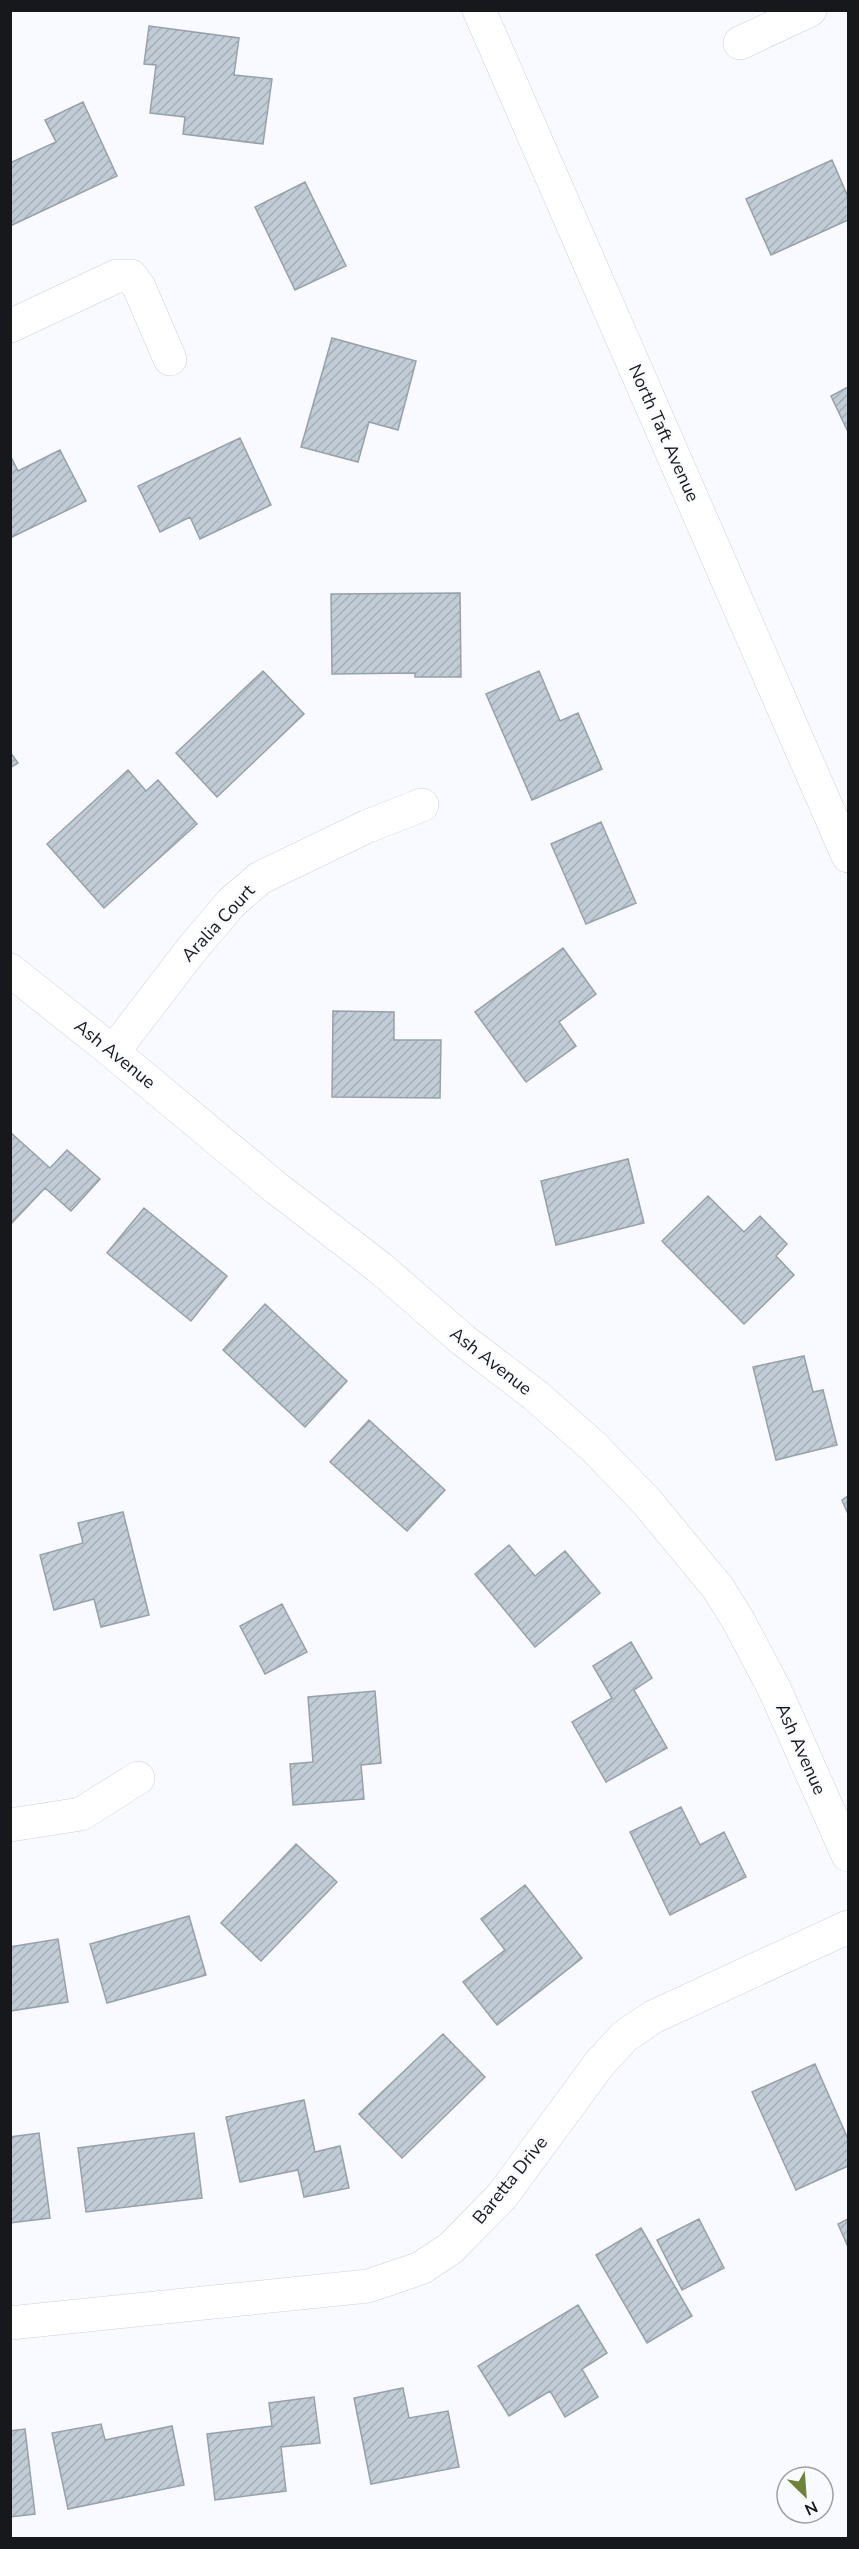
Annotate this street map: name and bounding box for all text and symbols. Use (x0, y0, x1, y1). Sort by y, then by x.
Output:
street label: North Taft Avenue (623, 360, 705, 506)
street label: Aralia Court (176, 879, 260, 967)
street label: Ash Avenue (69, 1014, 161, 1094)
street label: Ash Avenue (445, 1321, 537, 1401)
street label: Ash Avenue (770, 1699, 832, 1799)
street label: Baretta Drive (467, 2131, 553, 2229)
north arrow (775, 2465, 835, 2525)
text: N (801, 2495, 821, 2520)

